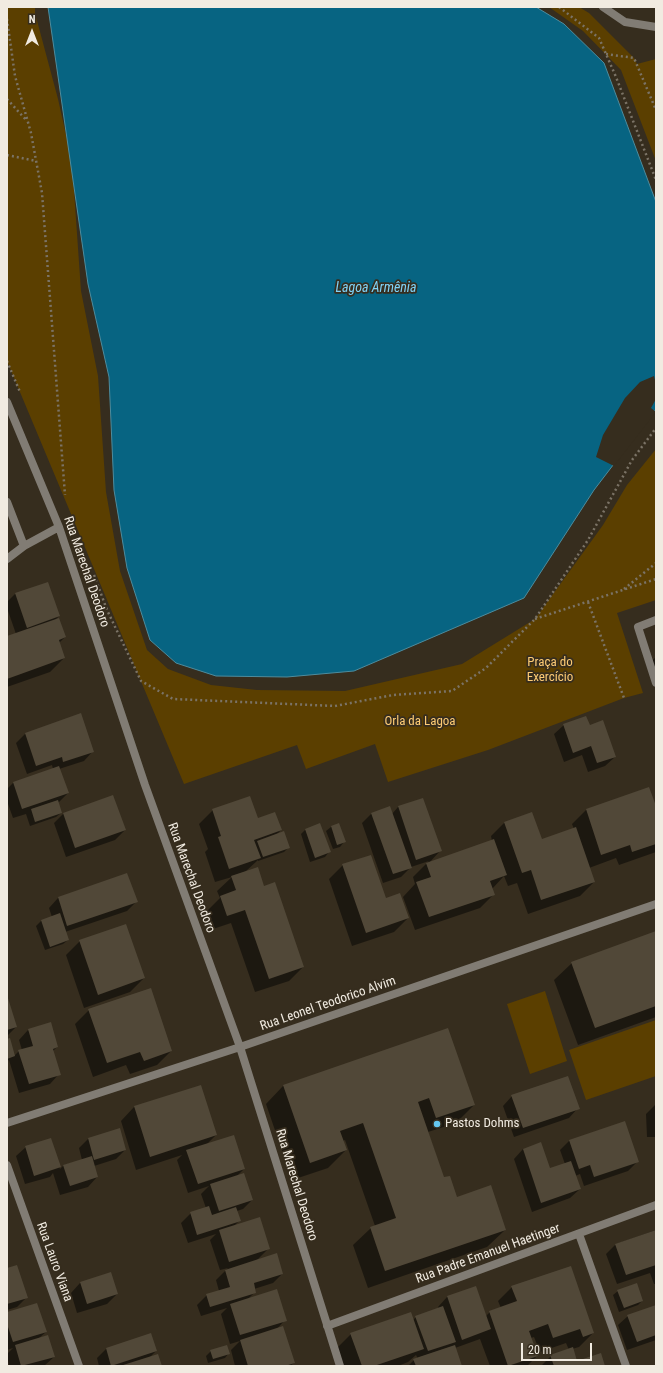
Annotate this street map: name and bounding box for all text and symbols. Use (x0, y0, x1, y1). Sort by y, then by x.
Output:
north arrow (12, 12, 52, 52)
text: N (29, 13, 35, 26)
water label: Lagoa Armênia (336, 280, 416, 296)
street label: Rua Marechal Deodoro (60, 515, 112, 629)
park label: Praça do Exercício (527, 655, 573, 686)
park label: Orla da Lagoa (384, 714, 456, 730)
street label: Rua Marechal Deodoro (164, 821, 218, 935)
street label: Rua Leonel Teodorico Alvim (258, 973, 398, 1035)
place label: Pastos Dohms (445, 1116, 519, 1132)
marker: Pastos Dohms (432, 1119, 442, 1129)
street label: Rua Marechal Deodoro (272, 1127, 320, 1243)
street label: Rua Lauro Viana (32, 1220, 76, 1304)
street label: Rua Padre Emanuel Haetinger (414, 1221, 562, 1287)
scale bar (523, 1335, 594, 1361)
text: 20 m (528, 1343, 552, 1357)

